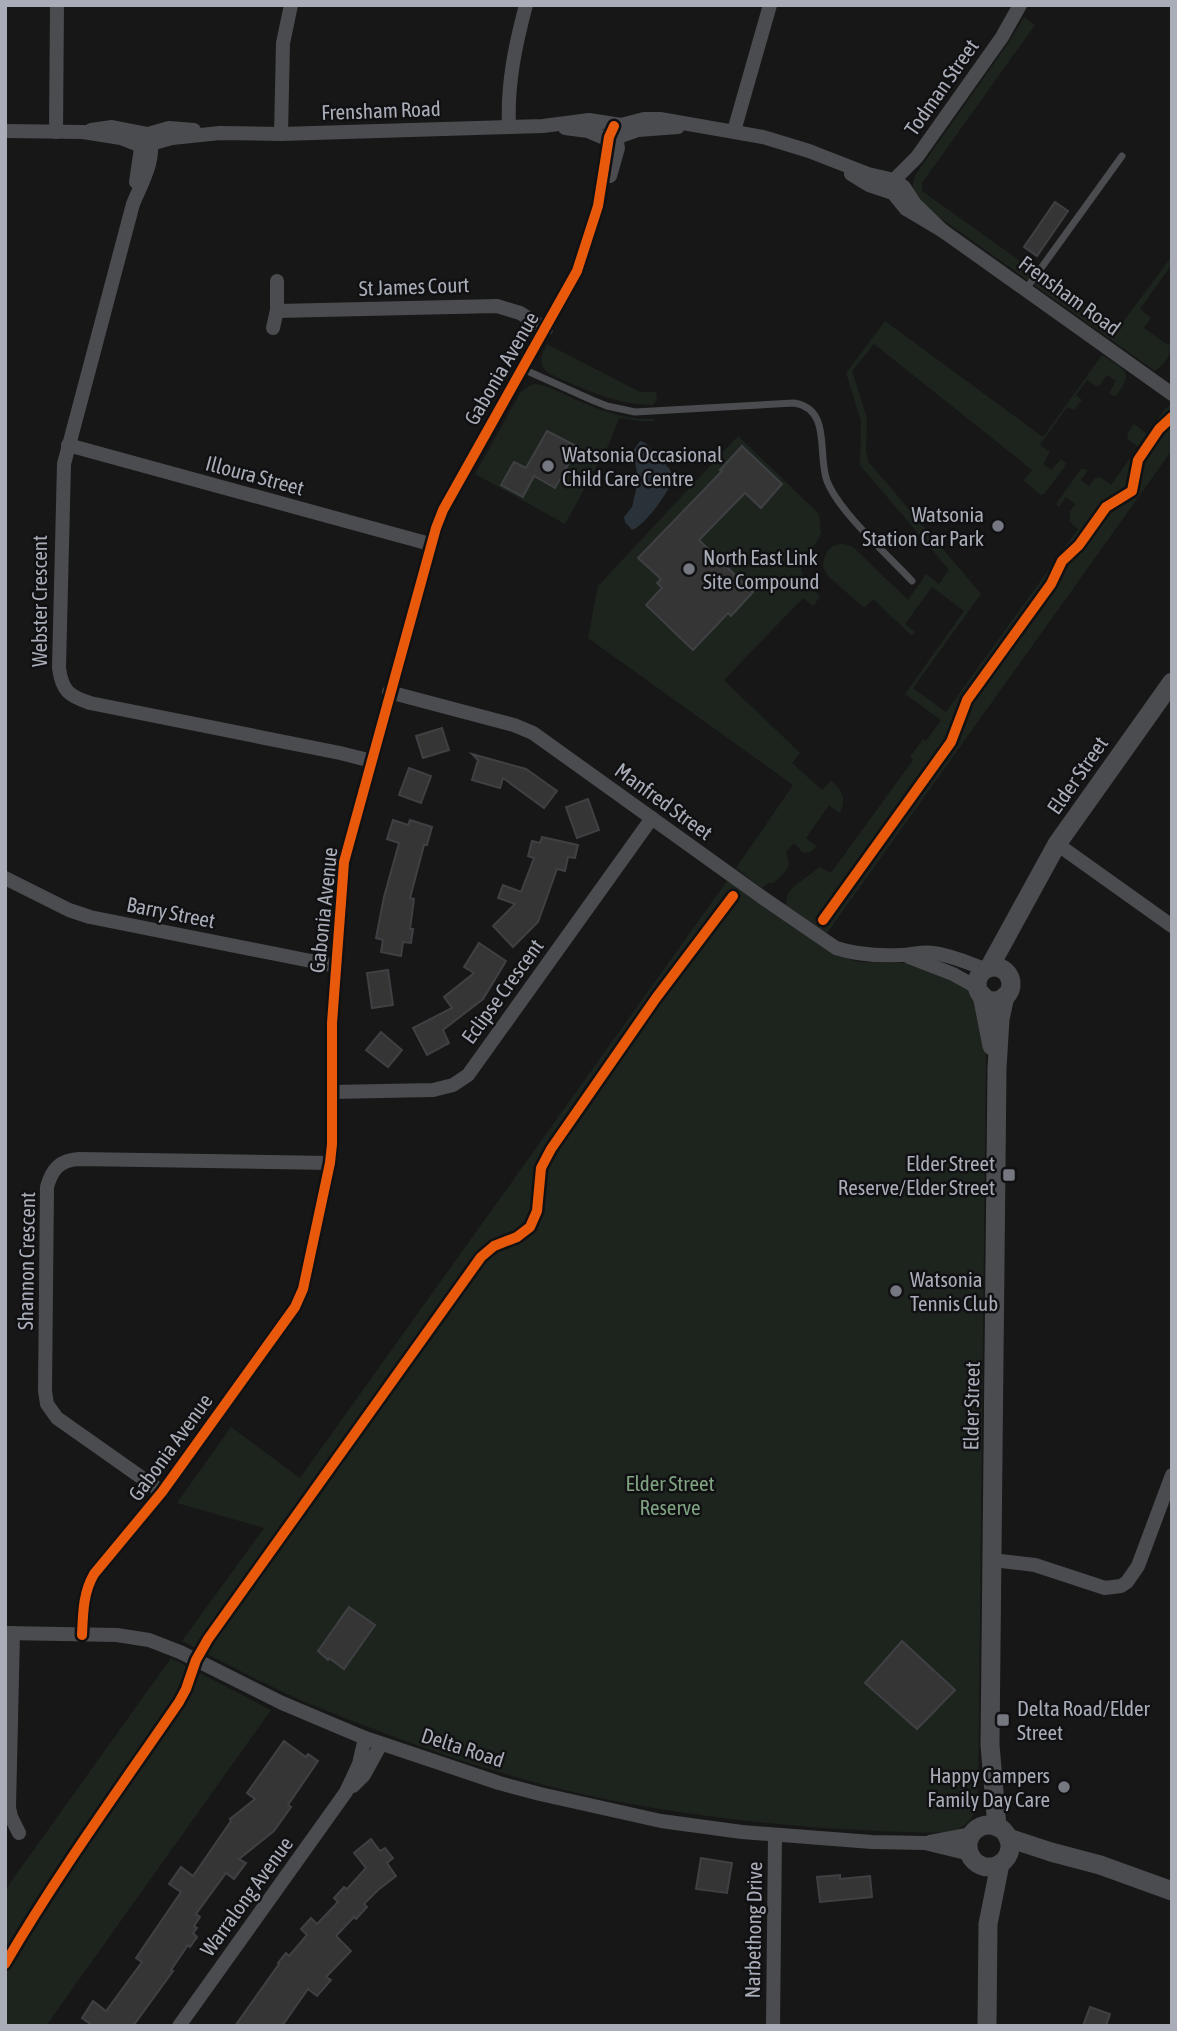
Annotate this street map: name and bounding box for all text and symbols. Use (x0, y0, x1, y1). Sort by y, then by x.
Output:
street label: Todman Street (899, 34, 983, 140)
street label: Frensham Road (321, 96, 441, 124)
street label: Frensham Road (1015, 250, 1125, 340)
street label: St James Court (358, 272, 470, 300)
street label: Gabonia Avenue (459, 307, 543, 429)
place label: Watsonia Occasional Child Care Centre (562, 442, 723, 490)
street label: Illoura Street (203, 450, 307, 500)
marker: Watsonia Occasional Child Care Centre (540, 458, 556, 474)
place label: Watsonia Station Car Park (862, 502, 984, 550)
marker: Watsonia Station Car Park (990, 518, 1006, 534)
street label: Webster Crescent (27, 535, 51, 667)
place label: North East Link Site Compound (703, 545, 819, 593)
marker: North East Link Site Compound (681, 561, 697, 577)
street label: Elder Street (1042, 732, 1112, 818)
street label: Manfred Street (611, 758, 717, 844)
street label: Gabonia Avenue (304, 846, 342, 974)
street label: Barry Street (125, 892, 217, 932)
street label: Eclipse Crescent (456, 934, 548, 1048)
place label: Elder Street Reserve/Elder Street (838, 1151, 995, 1199)
marker: Elder Street Reserve/Elder Street (1001, 1167, 1017, 1183)
street label: Shannon Crescent (13, 1192, 39, 1330)
place label: Watsonia Tennis Club (910, 1267, 998, 1315)
marker: Watsonia Tennis Club (888, 1283, 904, 1299)
street label: Elder Street (958, 1361, 984, 1451)
street label: Gabonia Avenue (123, 1389, 217, 1505)
park label: Elder Street Reserve (626, 1471, 714, 1519)
place label: Delta Road/Elder Street (1017, 1696, 1151, 1744)
marker: Delta Road/Elder Street (995, 1712, 1011, 1728)
street label: Delta Road (419, 1722, 507, 1772)
place label: Happy Campers Family Day Care (927, 1763, 1050, 1811)
marker: Happy Campers Family Day Care (1056, 1779, 1072, 1795)
street label: Warralong Avenue (195, 1832, 297, 1960)
street label: Narbethong Drive (740, 1861, 766, 1999)

